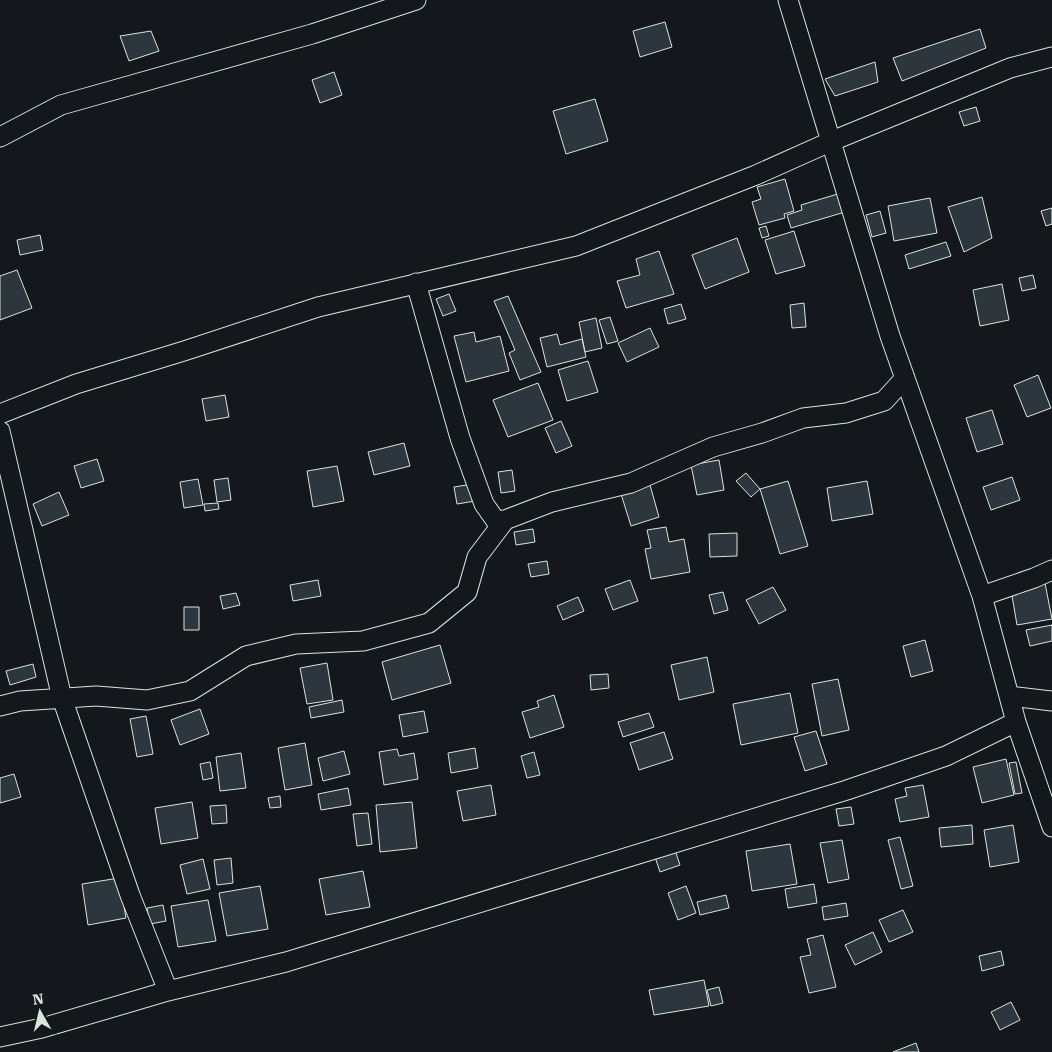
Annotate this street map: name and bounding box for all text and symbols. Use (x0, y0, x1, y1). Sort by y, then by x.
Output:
north arrow (15, 987, 65, 1037)
text: N (32, 990, 45, 1008)

